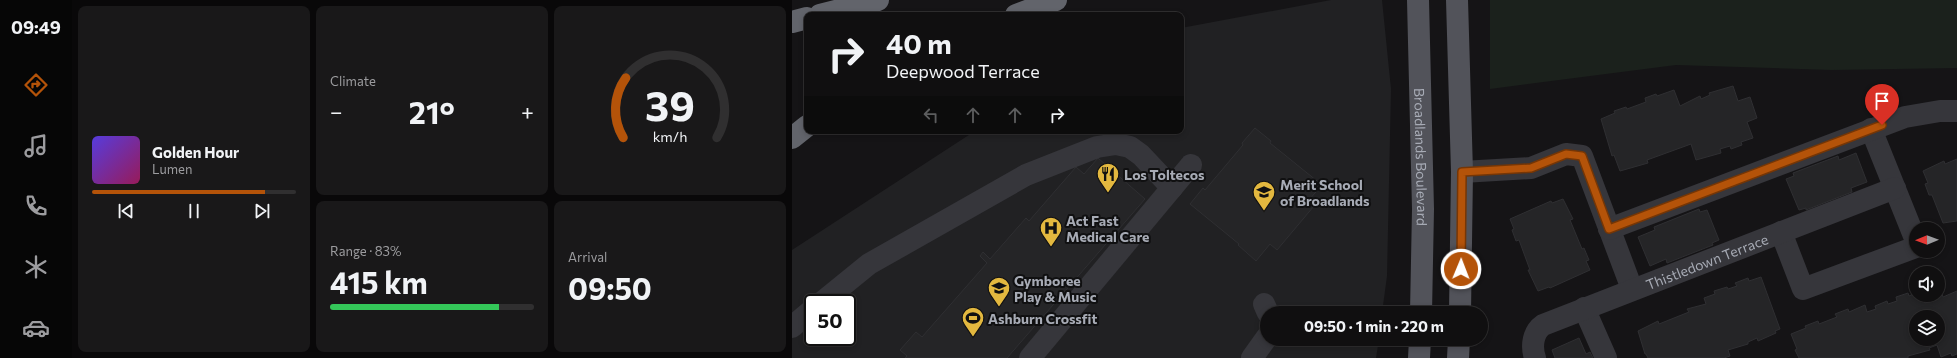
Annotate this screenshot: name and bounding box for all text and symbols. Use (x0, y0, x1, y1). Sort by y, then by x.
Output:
text: 09:49 (11, 16, 61, 38)
text: 40 m (886, 26, 952, 60)
icon: right (820, 28, 872, 80)
text: Deepwood Terrace (886, 60, 1040, 82)
icon: directions (22, 71, 50, 99)
text: Climate (330, 73, 376, 89)
text: 39 (645, 79, 695, 130)
pin (1865, 84, 1899, 125)
street label: Broadlands Boulevard (1412, 88, 1432, 226)
icon: arrive (1871, 90, 1893, 112)
text: 21° (409, 93, 455, 130)
text: − (330, 98, 343, 125)
text: + (521, 98, 534, 125)
icon: left (920, 104, 942, 126)
icon: ahead (962, 104, 984, 126)
icon: ahead (1004, 104, 1026, 126)
icon: right (1046, 104, 1068, 126)
text: km/h (653, 127, 687, 145)
icon: music (22, 132, 50, 160)
text: Golden Hour (152, 143, 239, 161)
text: Lumen (152, 161, 192, 177)
restaurant icon: Los Toltecos (1095, 161, 1121, 194)
place label: Los Toltecos (1124, 166, 1205, 183)
place label: Merit School of Broadlands (1280, 176, 1370, 209)
school or university icon: Merit School of Broadlands (1251, 179, 1277, 212)
icon: phone (22, 192, 50, 220)
icon: previous (115, 200, 137, 222)
icon: pause (183, 200, 205, 222)
icon: next (251, 200, 273, 222)
place label: Act Fast Medical Care (1066, 212, 1149, 245)
hospital icon: Act Fast Medical Care (1038, 215, 1064, 248)
north arrow (1909, 222, 1945, 258)
map controls (1909, 222, 1945, 346)
street label: Thistledown Terrace (1643, 230, 1770, 293)
text: Range · 83% (330, 243, 401, 259)
position arrow (1440, 248, 1482, 290)
text: Arrival (568, 249, 607, 265)
icon: climate (22, 253, 50, 281)
text: 415 km (330, 263, 428, 300)
button: sound (1909, 266, 1945, 302)
text: 09:50 (568, 269, 652, 306)
place label: Gymboree Play & Music (1014, 272, 1097, 305)
school or university icon: Gymboree Play & Music (986, 275, 1012, 308)
speed limit sign: 50 (804, 294, 856, 346)
sports icon: Ashburn Crossfit (960, 305, 986, 338)
place label: Ashburn Crossfit (988, 310, 1097, 327)
button: layers (1909, 310, 1945, 346)
icon: car (22, 314, 50, 342)
text: 09:50 · 1 min · 220 m (1304, 317, 1444, 335)

